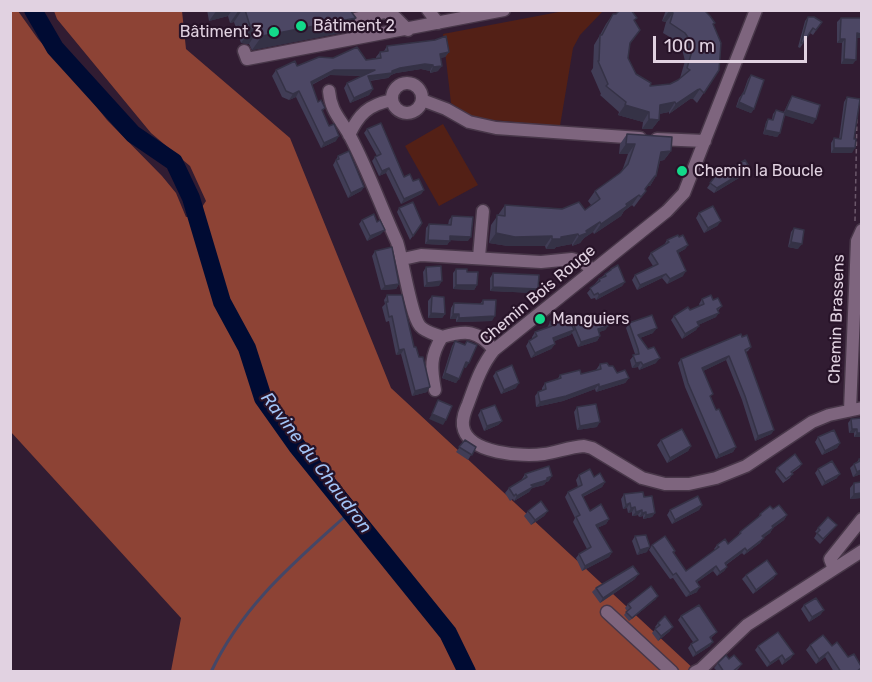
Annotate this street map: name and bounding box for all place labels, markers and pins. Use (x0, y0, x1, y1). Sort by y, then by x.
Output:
place label: Bâtiment 2 (313, 16, 395, 36)
marker: Bâtiment 2 (294, 19, 308, 33)
place label: Bâtiment 3 (180, 22, 262, 42)
marker: Bâtiment 3 (267, 25, 281, 39)
place label: Chemin la Boucle (694, 161, 823, 181)
marker: Chemin la Boucle (675, 164, 689, 178)
place label: Manguiers (552, 309, 629, 329)
marker: Manguiers (533, 312, 547, 326)

